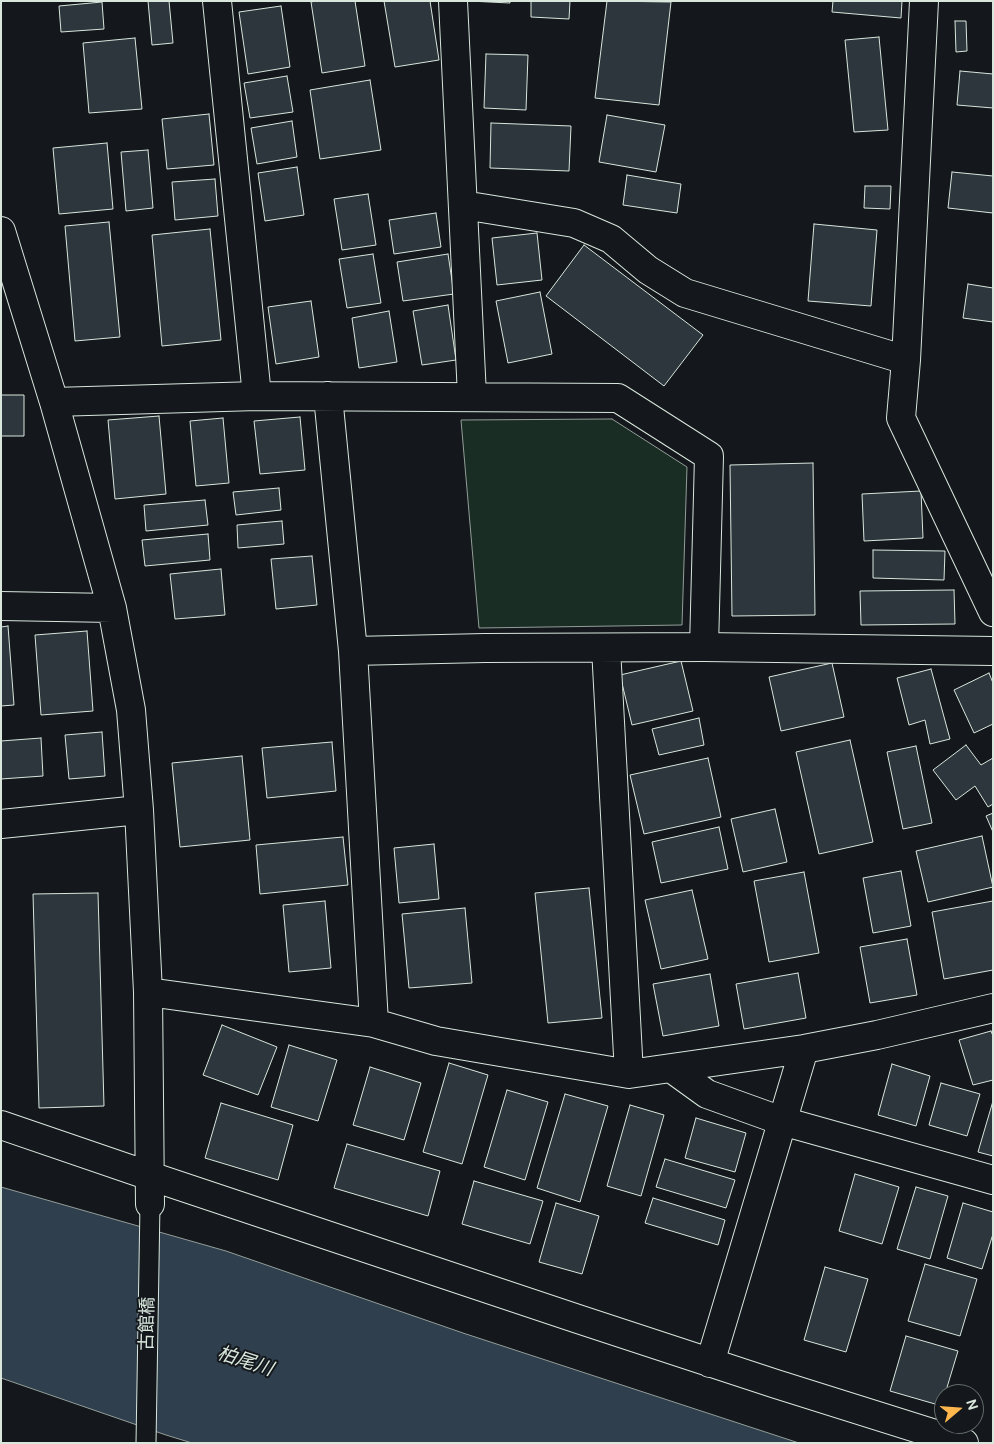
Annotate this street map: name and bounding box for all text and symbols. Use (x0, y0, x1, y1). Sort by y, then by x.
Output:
street label: 古館橋 (137, 1297, 159, 1351)
water label: 柏尾川 (214, 1342, 276, 1382)
north arrow (934, 1384, 984, 1434)
text: N (962, 1397, 982, 1412)

